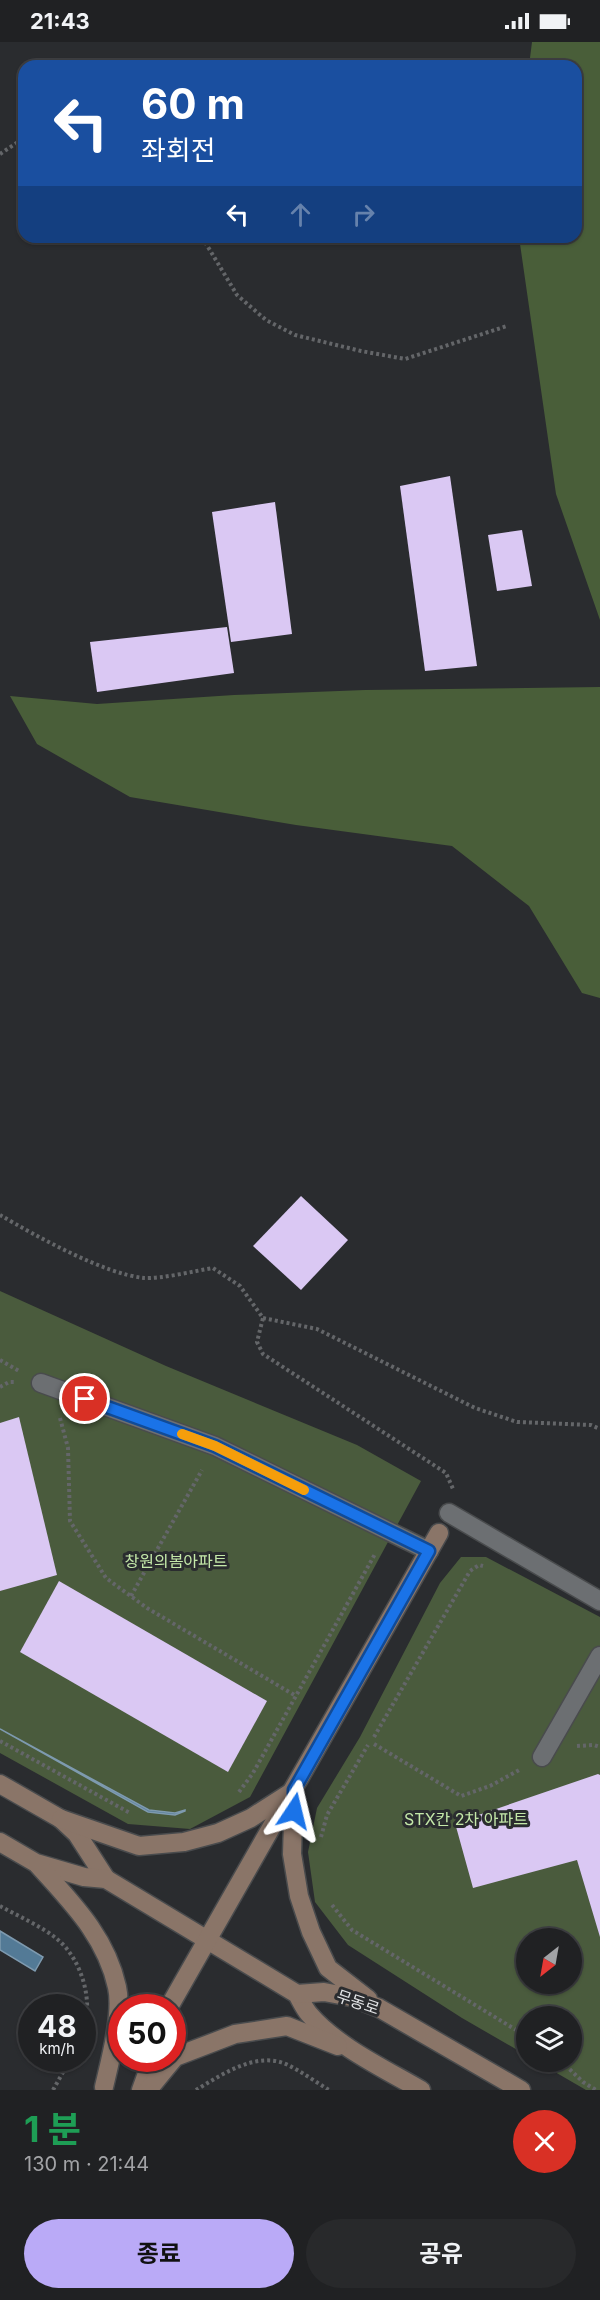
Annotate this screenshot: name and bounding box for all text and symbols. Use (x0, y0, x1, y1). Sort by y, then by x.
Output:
text: 21:43 (30, 8, 90, 34)
text: 60 m (141, 78, 245, 129)
icon: left (42, 84, 120, 162)
text: 좌회전 (141, 134, 216, 167)
icon: left (221, 198, 254, 231)
icon: ahead (284, 198, 317, 231)
icon: right (347, 198, 380, 231)
pin (59, 1373, 110, 1424)
icon: arrive (68, 1382, 101, 1415)
park label: 창원의봄아파트 (124, 1551, 228, 1571)
position arrow (262, 1779, 326, 1843)
park label: STX칸 2차 아파트 (404, 1809, 528, 1829)
north arrow (516, 1928, 582, 1994)
map controls (516, 1928, 582, 2072)
street label: 무동로 (334, 1985, 382, 2019)
speed limit sign: 50 (108, 1994, 186, 2072)
button: layers (516, 2006, 582, 2072)
text: 48 (37, 2008, 77, 2044)
text: km/h (39, 2039, 75, 2058)
text: 1 분 (24, 2107, 81, 2151)
button: close (513, 2110, 576, 2173)
text: 130 m · 21:44 (24, 2152, 149, 2176)
button: 종료 (24, 2219, 294, 2288)
button: 공유 (306, 2219, 576, 2288)

